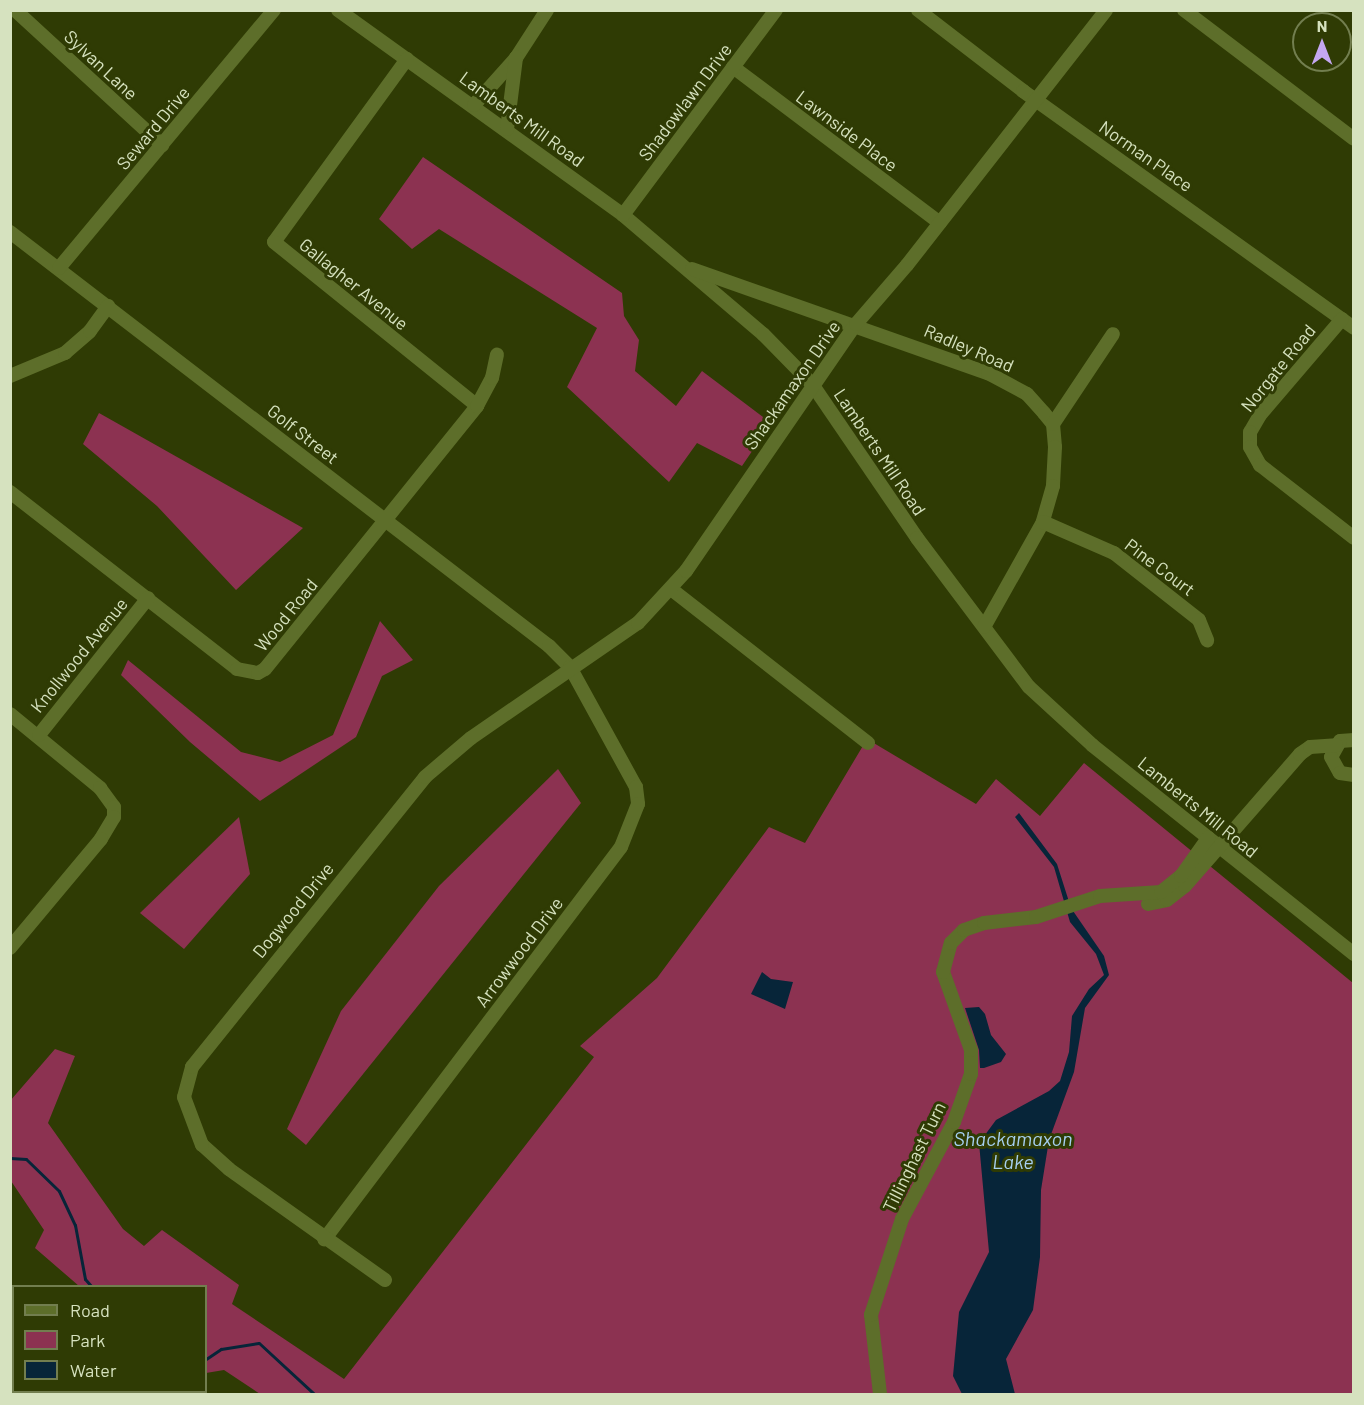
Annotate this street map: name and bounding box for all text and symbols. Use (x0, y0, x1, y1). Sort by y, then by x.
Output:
north arrow (1292, 12, 1352, 72)
text: N (1317, 16, 1327, 35)
street label: Sylvan Lane (60, 26, 142, 104)
street label: Shadowlawn Drive (634, 39, 736, 165)
street label: Lamberts Mill Road (456, 67, 588, 171)
street label: Seward Drive (112, 82, 194, 174)
street label: Lawnside Place (792, 86, 902, 176)
street label: Norman Place (1095, 116, 1197, 196)
street label: Gallagher Avenue (295, 234, 413, 334)
street label: Shackamaxon Drive (739, 316, 845, 454)
street label: Radley Road (921, 319, 1017, 377)
street label: Norgate Road (1236, 320, 1320, 416)
street label: Lamberts Mill Road (830, 384, 930, 520)
street label: Golf Street (263, 400, 343, 468)
street label: Pine Court (1121, 534, 1199, 600)
street label: Wood Road (250, 574, 322, 656)
street label: Knollwood Avenue (26, 593, 132, 717)
street label: Lamberts Mill Road (1134, 752, 1262, 862)
street label: Dogwood Drive (248, 858, 338, 962)
street label: Arrowwood Drive (471, 893, 567, 1011)
street label: Tillinghast Turn (878, 1098, 950, 1216)
water label: Shackamaxon Lake (954, 1126, 1072, 1173)
legend (12, 1285, 207, 1393)
text: Road (70, 1299, 110, 1321)
text: Park (70, 1329, 105, 1351)
text: Water (70, 1359, 117, 1381)

